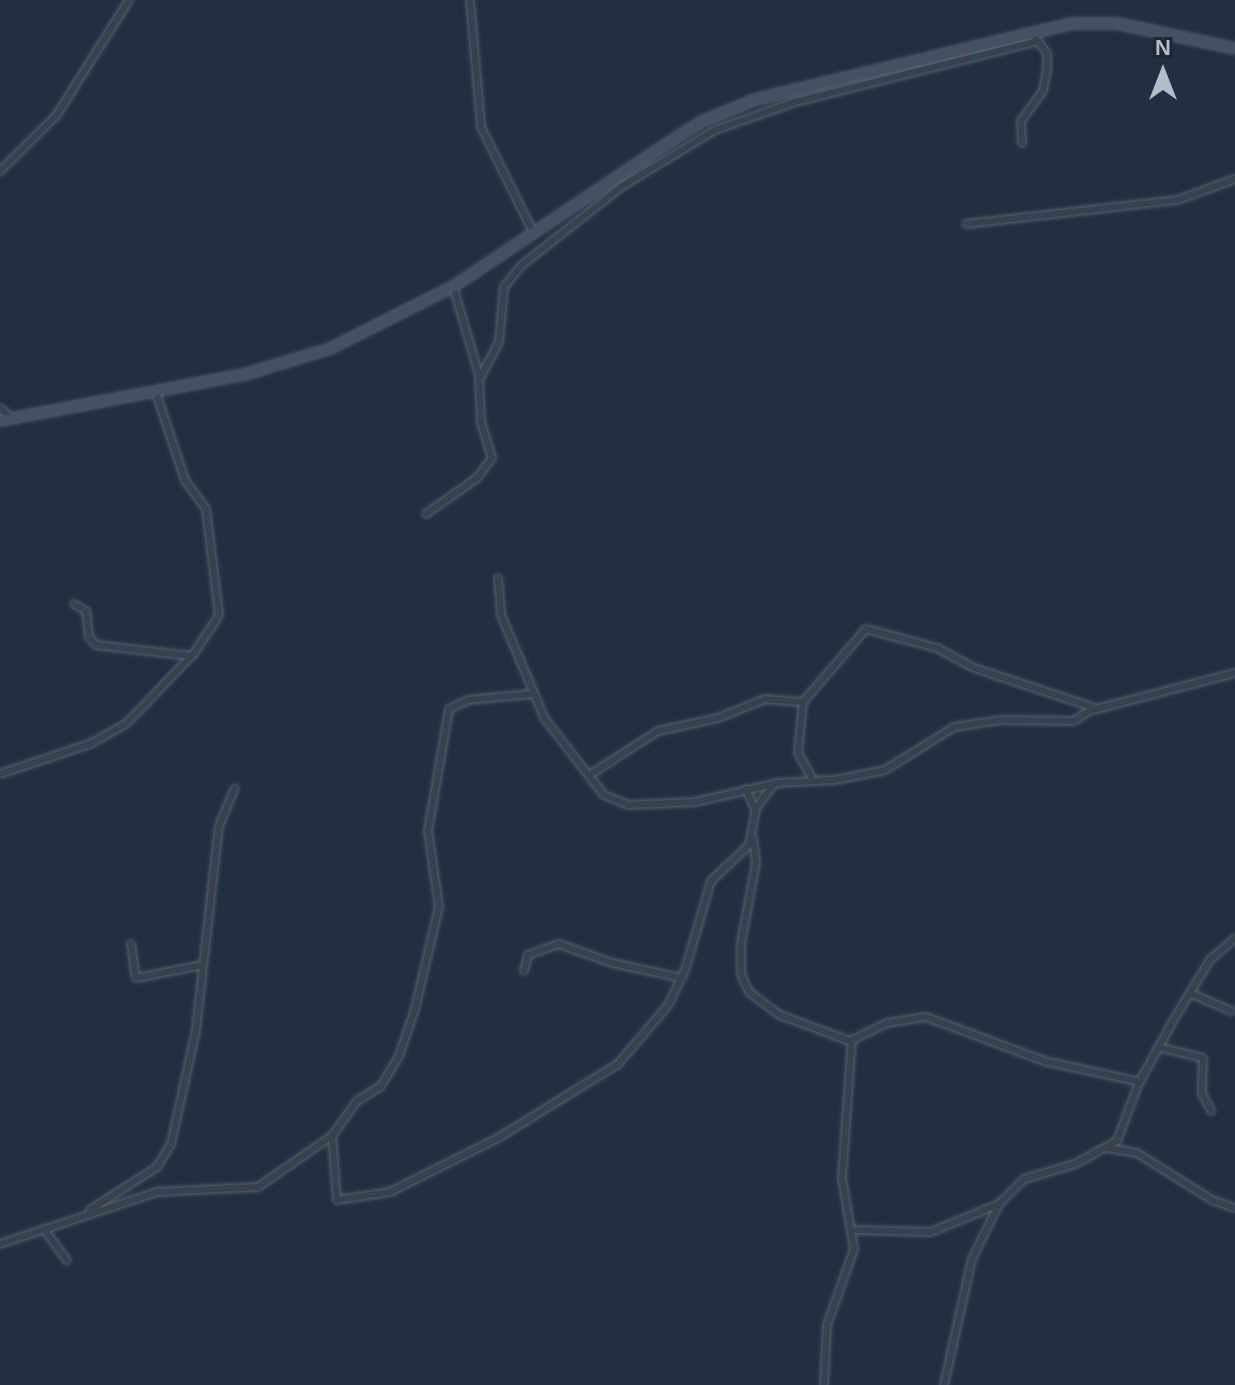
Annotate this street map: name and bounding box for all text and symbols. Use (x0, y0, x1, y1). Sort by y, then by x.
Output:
north arrow (1123, 32, 1203, 112)
text: N (1155, 35, 1171, 60)

